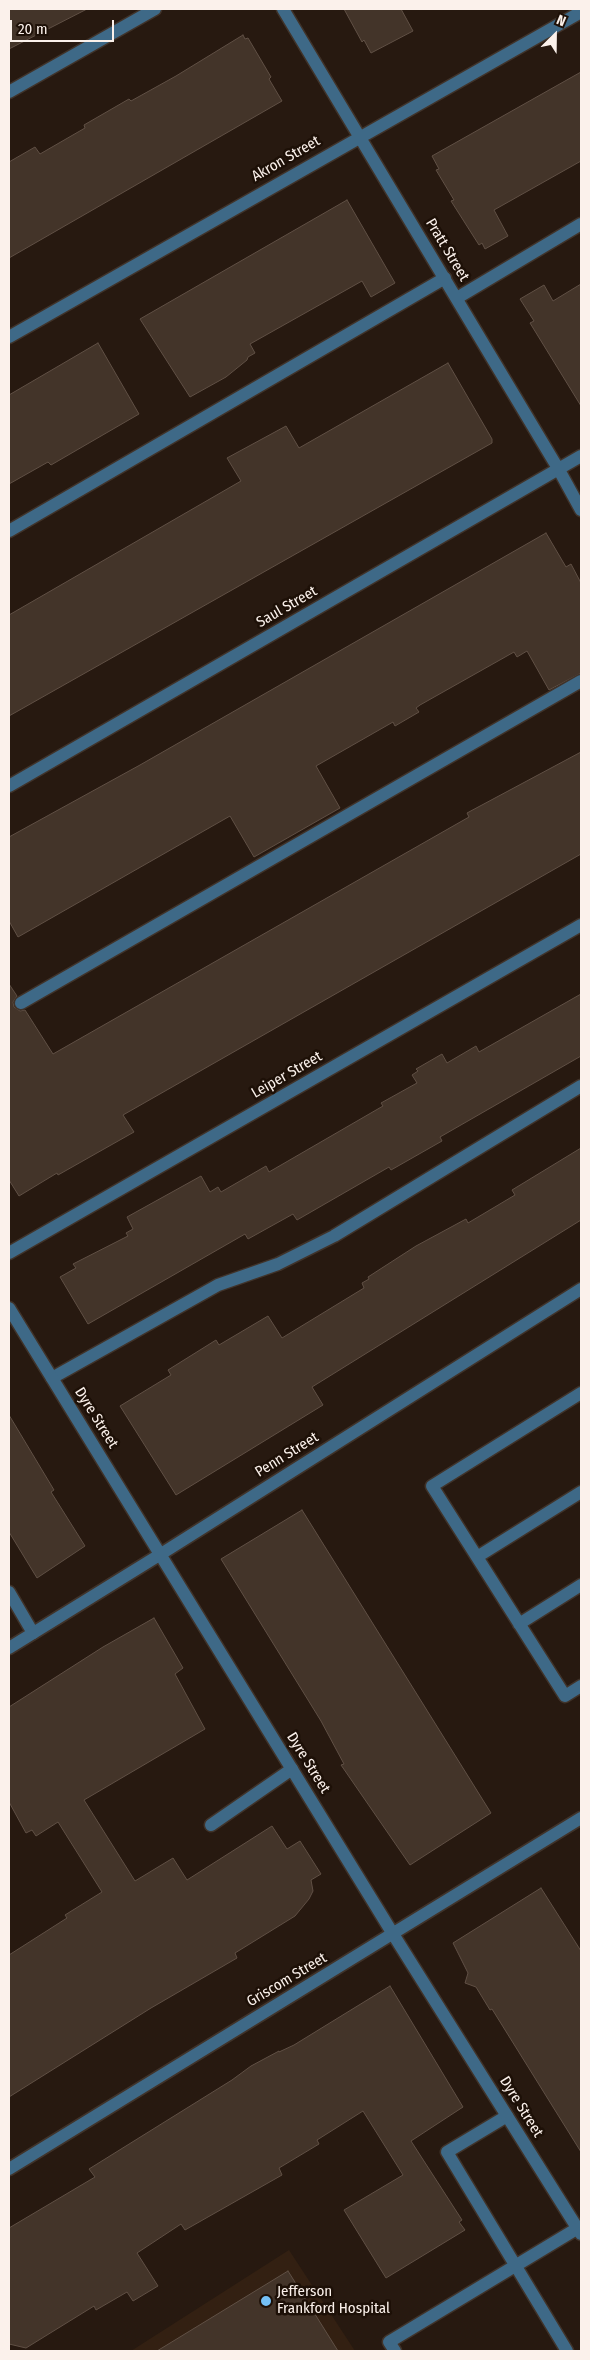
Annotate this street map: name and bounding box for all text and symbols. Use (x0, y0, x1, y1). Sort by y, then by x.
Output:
scale bar (12, 10, 116, 42)
north arrow (530, 10, 580, 60)
text: N (554, 11, 568, 30)
text: 20 m (18, 20, 48, 38)
street label: Akron Street (249, 132, 323, 186)
street label: Pratt Street (421, 215, 473, 285)
street label: Saul Street (253, 582, 321, 632)
street label: Leiper Street (248, 1048, 326, 1102)
street label: Dyre Street (70, 1384, 122, 1452)
street label: Penn Street (252, 1429, 322, 1481)
street label: Dyre Street (282, 1729, 334, 1797)
street label: Griscom Street (244, 1949, 330, 2011)
street label: Dyre Street (495, 2073, 547, 2141)
place label: Jefferson Frankford Hospital (277, 2283, 390, 2318)
marker: Jefferson Frankford Hospital (259, 2294, 273, 2308)

